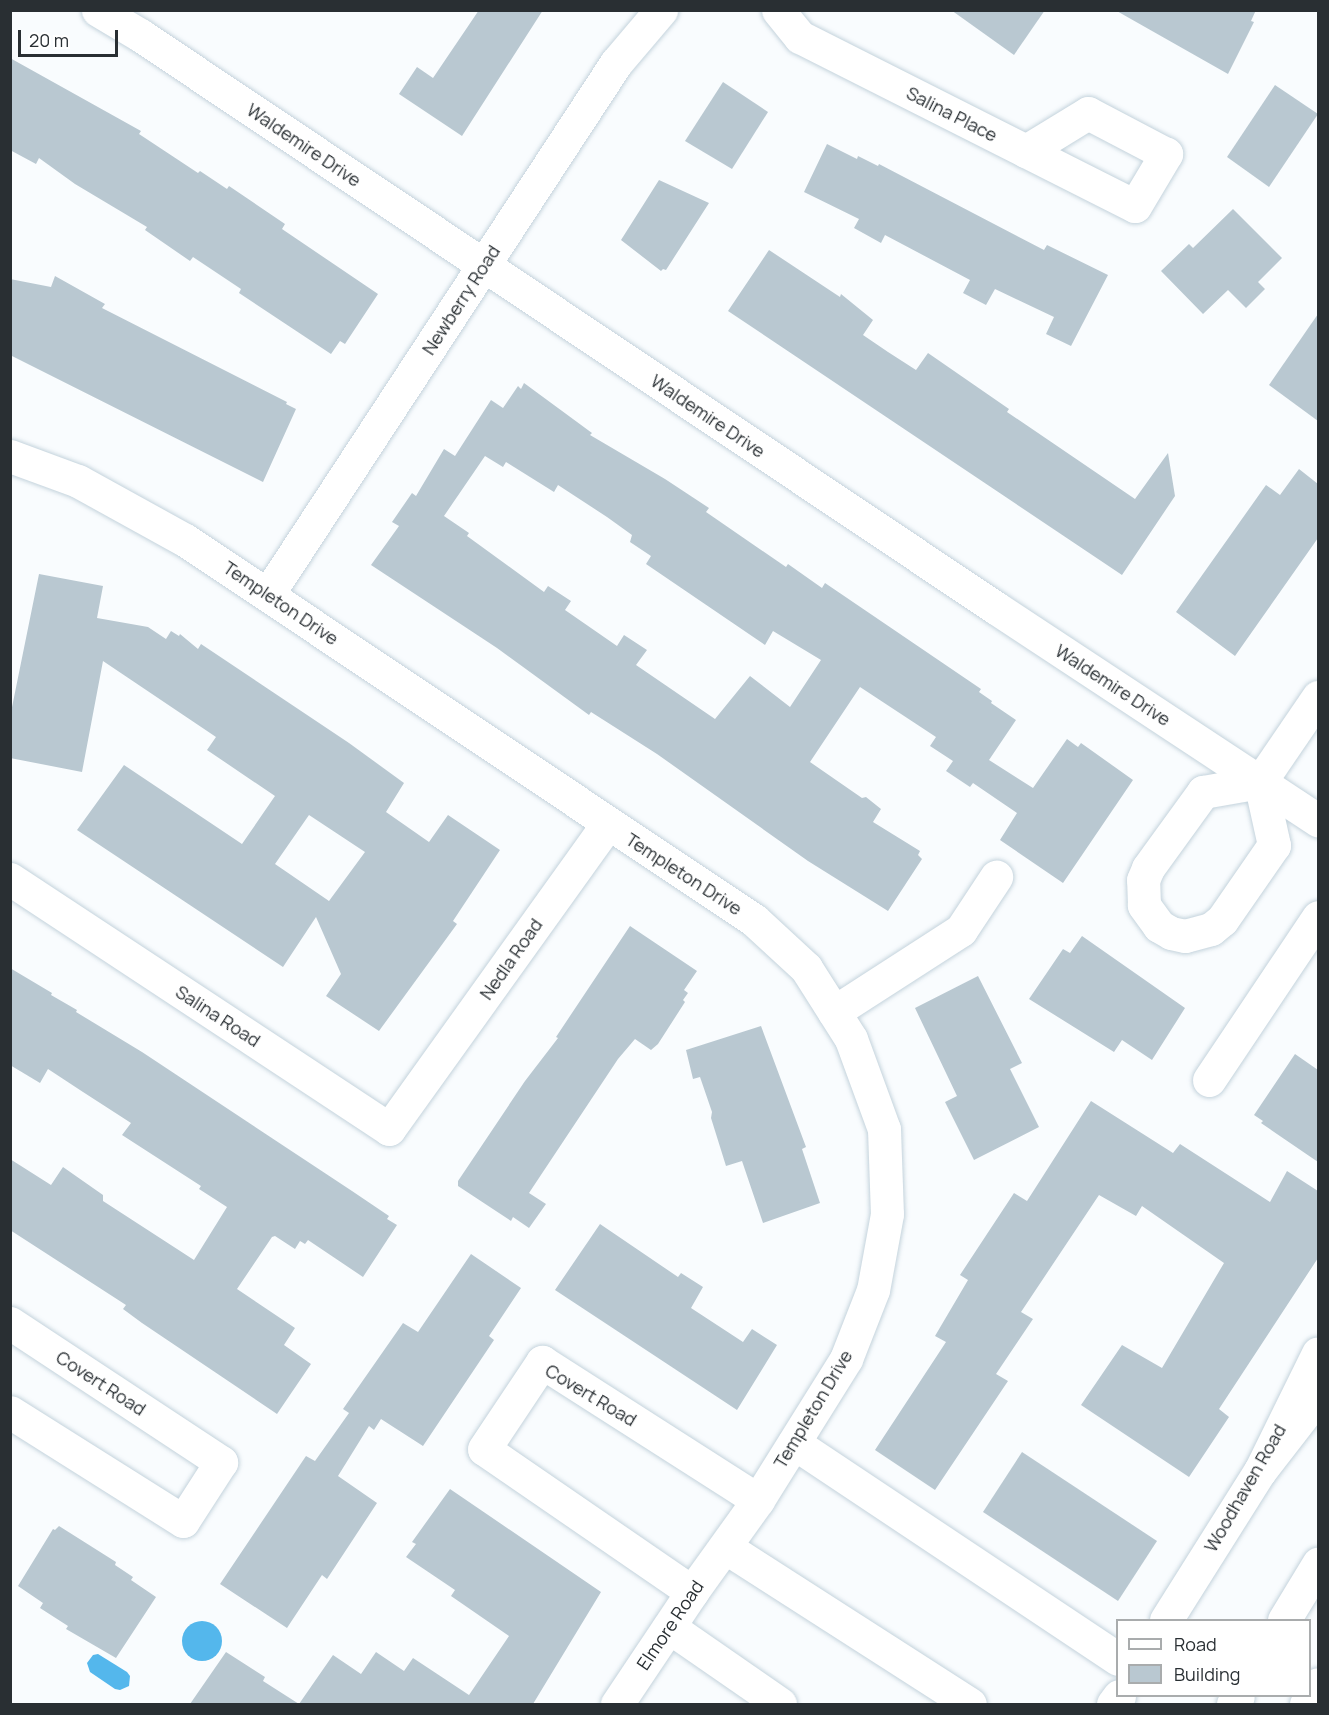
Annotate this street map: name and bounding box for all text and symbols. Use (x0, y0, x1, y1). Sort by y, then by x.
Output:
scale bar (21, 18, 122, 56)
text: 20 m (29, 28, 69, 52)
street label: Salina Place (903, 82, 1001, 146)
street label: Waldemire Drive (243, 99, 365, 191)
street label: Newberry Road (418, 241, 504, 359)
street label: Waldemire Drive (647, 370, 769, 462)
street label: Templeton Drive (219, 557, 343, 649)
street label: Waldemire Drive (1051, 640, 1175, 730)
street label: Templeton Drive (622, 828, 746, 920)
street label: Nedla Road (475, 914, 547, 1004)
street label: Salina Road (172, 981, 264, 1051)
street label: Covert Road (52, 1346, 150, 1420)
street label: Templeton Drive (769, 1346, 857, 1472)
street label: Covert Road (542, 1359, 640, 1431)
street label: Woodhaven Road (1200, 1420, 1290, 1556)
street label: Elmore Road (632, 1576, 708, 1674)
legend (1116, 1619, 1311, 1697)
text: Road (1174, 1632, 1217, 1656)
text: Building (1174, 1662, 1240, 1686)

